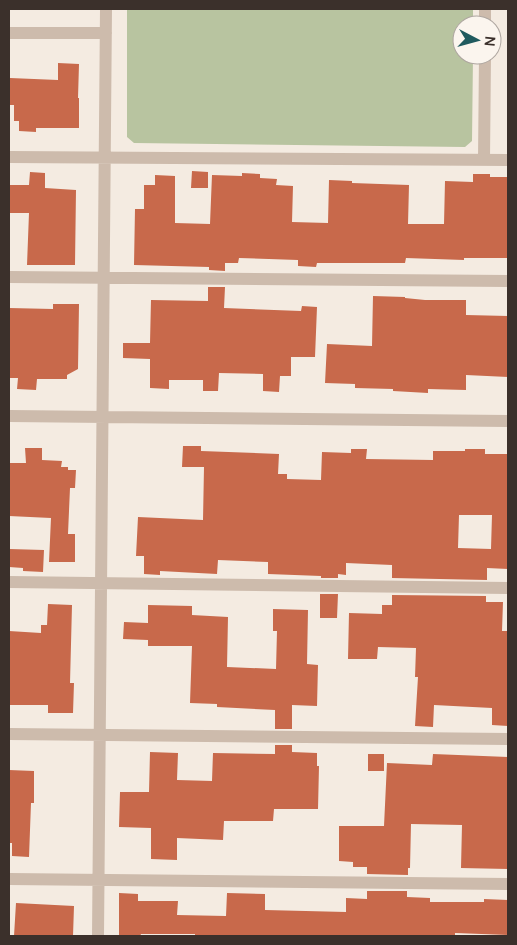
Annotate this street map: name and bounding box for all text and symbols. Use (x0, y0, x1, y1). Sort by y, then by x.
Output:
north arrow (452, 15, 502, 65)
text: N (480, 35, 500, 47)

